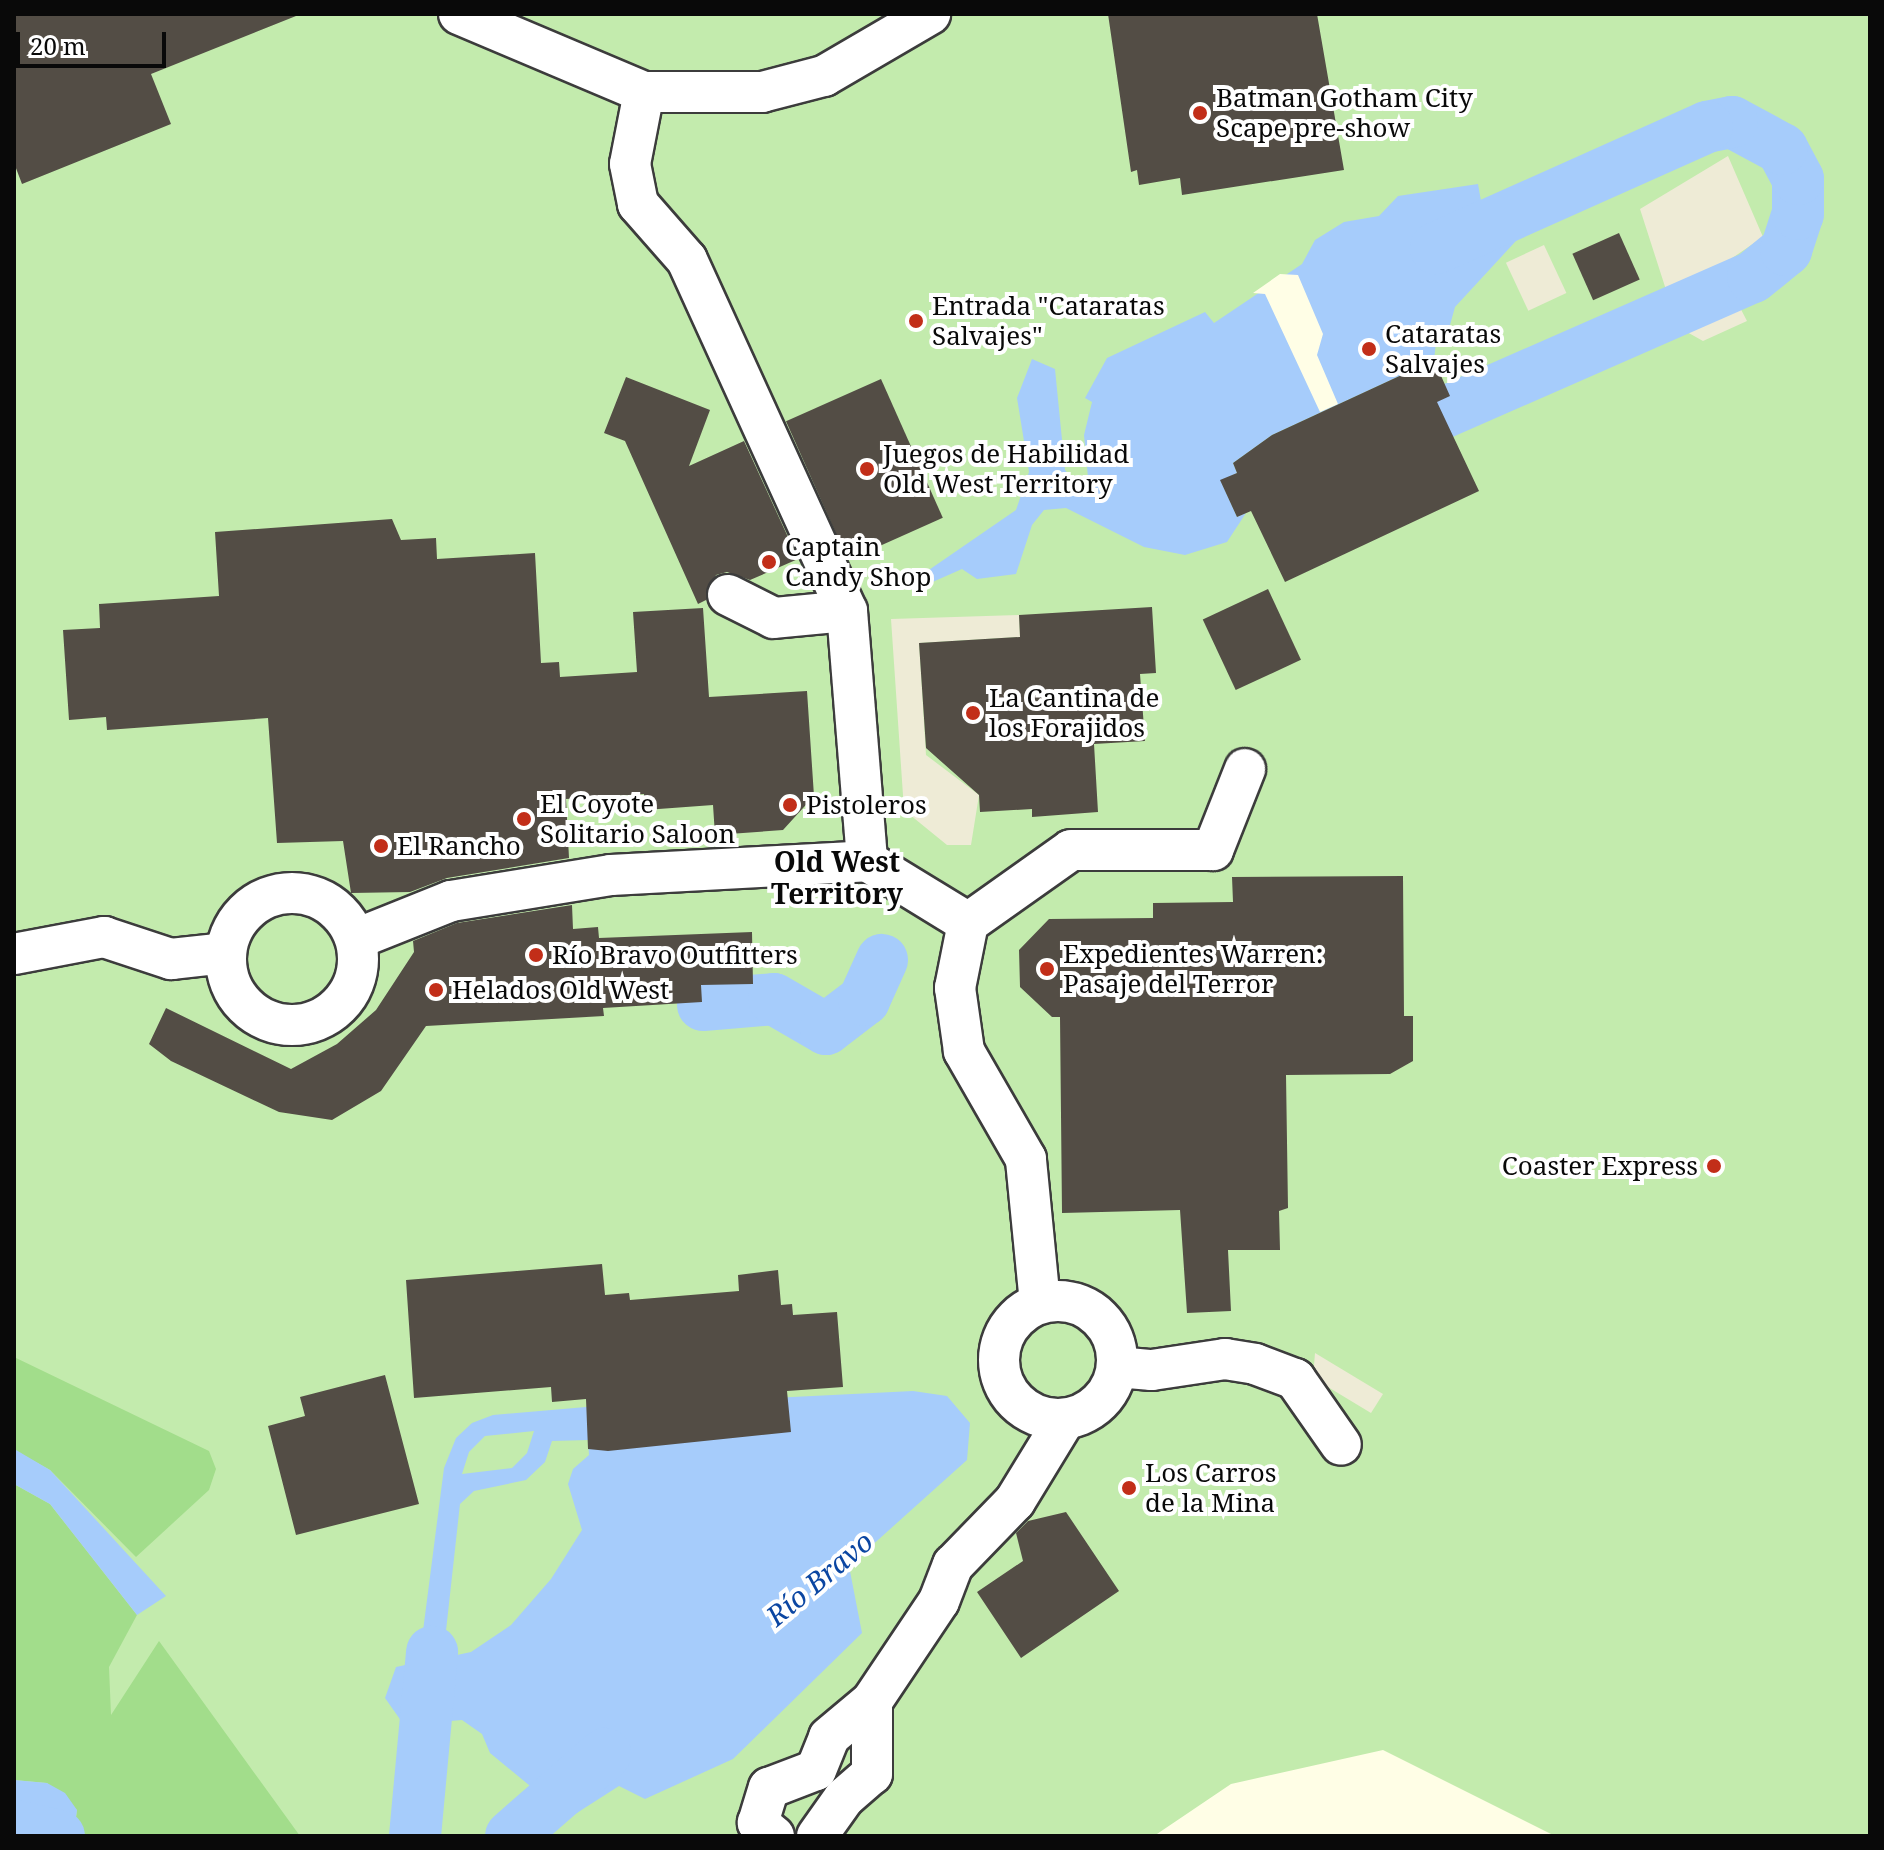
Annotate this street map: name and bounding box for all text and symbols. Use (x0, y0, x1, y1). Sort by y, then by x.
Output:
scale bar (20, 16, 170, 66)
text: 20 m (30, 29, 86, 62)
place label: Batman Gotham City Scape pre-show (1216, 82, 1473, 144)
marker: Batman Gotham City Scape pre-show (1191, 104, 1209, 122)
place label: Entrada "Cataratas Salvajes" (932, 290, 1165, 352)
marker: Entrada "Cataratas Salvajes" (907, 312, 925, 330)
place label: Cataratas Salvajes (1385, 318, 1501, 380)
marker: Cataratas Salvajes (1360, 340, 1378, 358)
place label: Juegos de Habilidad Old West Territory (883, 438, 1129, 500)
marker: Juegos de Habilidad Old West Territory (858, 460, 876, 478)
place label: Captain Candy Shop (785, 531, 931, 592)
marker: Captain Candy Shop (760, 553, 778, 571)
place label: La Cantina de los Forajidos (989, 682, 1159, 744)
marker: La Cantina de los Forajidos (964, 704, 982, 722)
place label: El Coyote Solitario Saloon (540, 788, 735, 850)
place label: Pistoleros (806, 789, 927, 821)
marker: Pistoleros (781, 796, 799, 814)
marker: El Coyote Solitario Saloon (515, 810, 533, 828)
place label: El Rancho (397, 830, 521, 862)
marker: El Rancho (372, 837, 390, 855)
district label: Old West Territory (771, 844, 903, 910)
place label: Expedientes Warren: Pasaje del Terror (1063, 938, 1323, 1000)
place label: Río Bravo Outfitters (552, 939, 798, 971)
marker: Río Bravo Outfitters (527, 946, 545, 964)
marker: Expedientes Warren: Pasaje del Terror (1038, 960, 1056, 978)
place label: Helados Old West (452, 974, 669, 1006)
marker: Helados Old West (427, 981, 445, 999)
place label: Coaster Express (1502, 1150, 1698, 1182)
marker: Coaster Express (1705, 1157, 1723, 1175)
place label: Los Carros de la Mina (1145, 1457, 1277, 1518)
marker: Los Carros de la Mina (1120, 1479, 1138, 1497)
water label: Río Bravo (759, 1524, 879, 1632)

